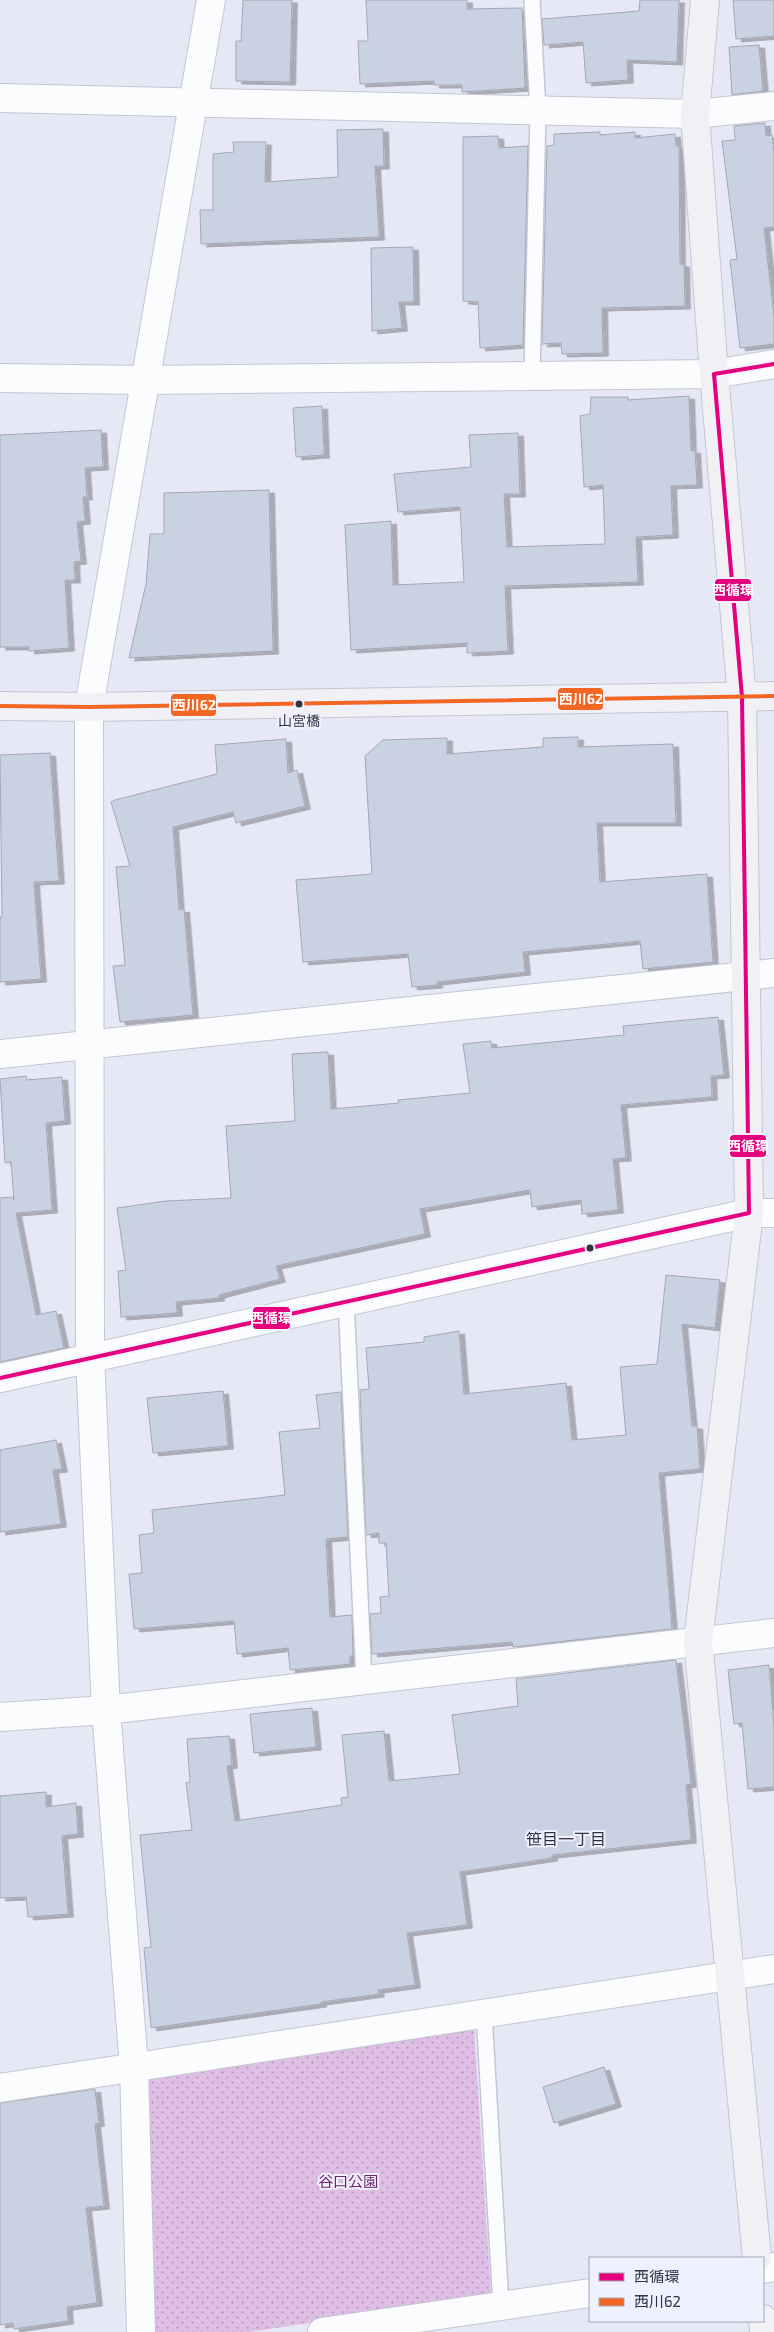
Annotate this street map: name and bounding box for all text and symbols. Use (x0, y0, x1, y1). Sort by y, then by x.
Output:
line badge: 西循環 (714, 578, 752, 602)
text: 西循環 (712, 581, 754, 598)
line badge: 西川62 (557, 687, 604, 711)
text: 西川62 (559, 690, 603, 707)
line badge: 西川62 (170, 693, 217, 717)
text: 西川62 (172, 696, 216, 713)
marker: 山宮橋 (294, 699, 304, 709)
place label: 山宮橋 (278, 712, 320, 729)
line badge: 西循環 (729, 1134, 767, 1158)
text: 西循環 (727, 1137, 769, 1154)
unlabelled marker (585, 1243, 595, 1253)
line badge: 西循環 (252, 1306, 291, 1330)
text: 西循環 (250, 1309, 292, 1326)
district label: 笹目一丁目 (526, 1829, 606, 1848)
park label: 谷口公園 (318, 2172, 378, 2190)
legend (589, 2257, 764, 2322)
text: 西循環 (634, 2267, 679, 2285)
text: 西川62 (634, 2292, 681, 2310)

